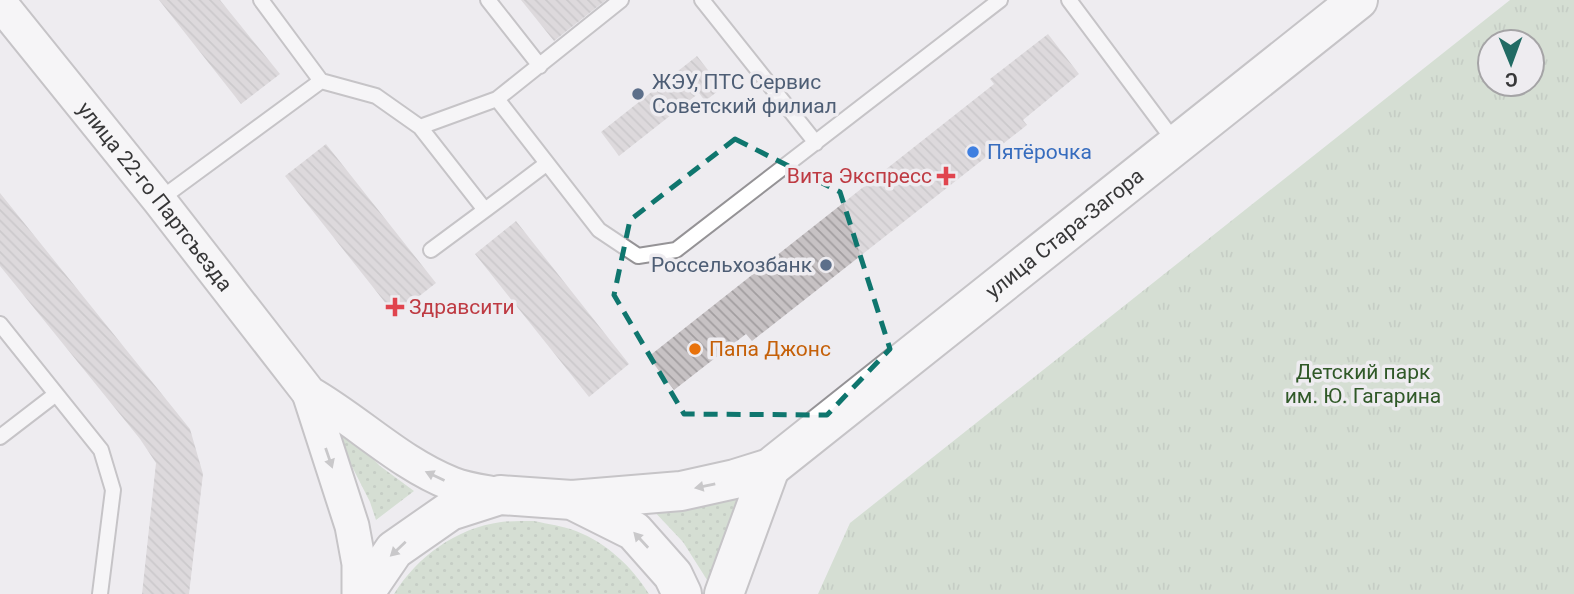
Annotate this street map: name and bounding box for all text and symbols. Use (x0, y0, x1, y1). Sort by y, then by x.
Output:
north arrow (1476, 28, 1546, 98)
text: С (1505, 68, 1518, 91)
place label: ЖЭУ, ПТС Сервис Советский филиал (652, 70, 837, 118)
marker: ЖЭУ, ПТС Сервис Советский филиал (630, 86, 646, 102)
street label: улица 22-го Партсъезда (73, 97, 237, 296)
place label: Пятёрочка (987, 140, 1092, 164)
marker: Пятёрочка (965, 144, 981, 160)
street label: улица Стара-Загора (981, 163, 1148, 303)
place label: Вита Экспресс (787, 164, 932, 188)
marker: Вита Экспресс (938, 168, 954, 184)
place label: Россельхозбанк (651, 253, 813, 277)
marker: Россельхозбанк (818, 257, 834, 273)
place label: Здравсити (409, 295, 515, 319)
marker: Здравсити (387, 299, 403, 315)
place label: Папа Джонс (709, 337, 831, 361)
marker: Папа Джонс (687, 341, 703, 357)
park label: Детский парк им. Ю. Гагарина (1285, 360, 1441, 408)
one-way arrow (324, 448, 335, 469)
one-way arrow (425, 470, 445, 482)
one-way arrow (693, 480, 715, 491)
one-way arrow (634, 532, 650, 549)
one-way arrow (389, 541, 407, 557)

